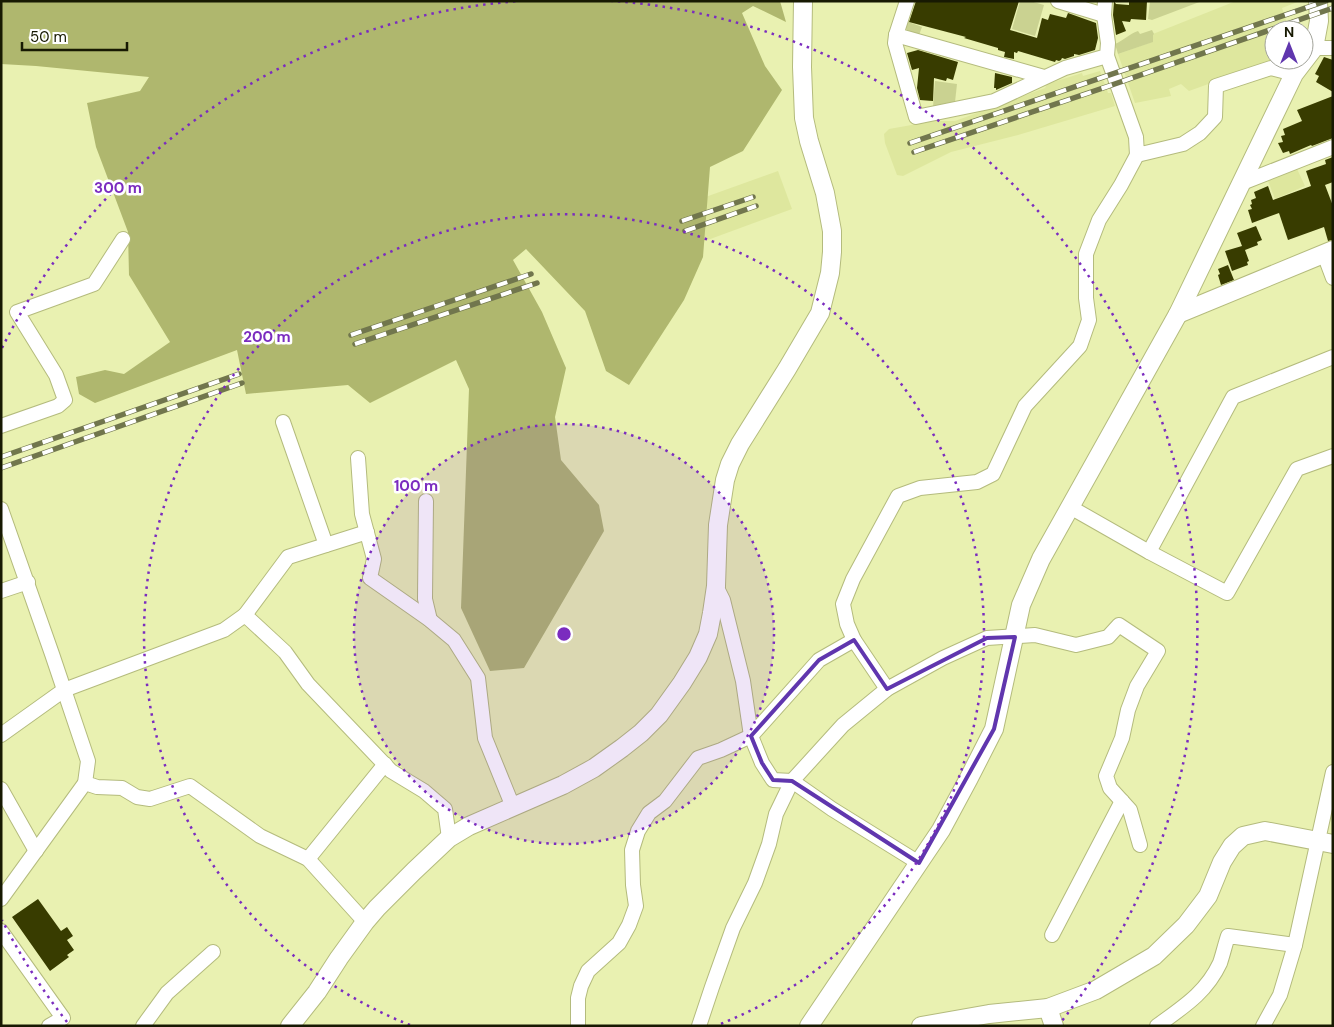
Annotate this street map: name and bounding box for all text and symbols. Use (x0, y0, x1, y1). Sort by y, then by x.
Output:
scale bar (22, 20, 128, 52)
north arrow (1264, 20, 1314, 70)
text: N (1284, 23, 1294, 41)
text: 50 m (30, 27, 67, 47)
text: 300 m (94, 178, 142, 198)
text: 200 m (243, 327, 291, 347)
text: 100 m (394, 476, 438, 496)
centre of rings (555, 625, 573, 643)

